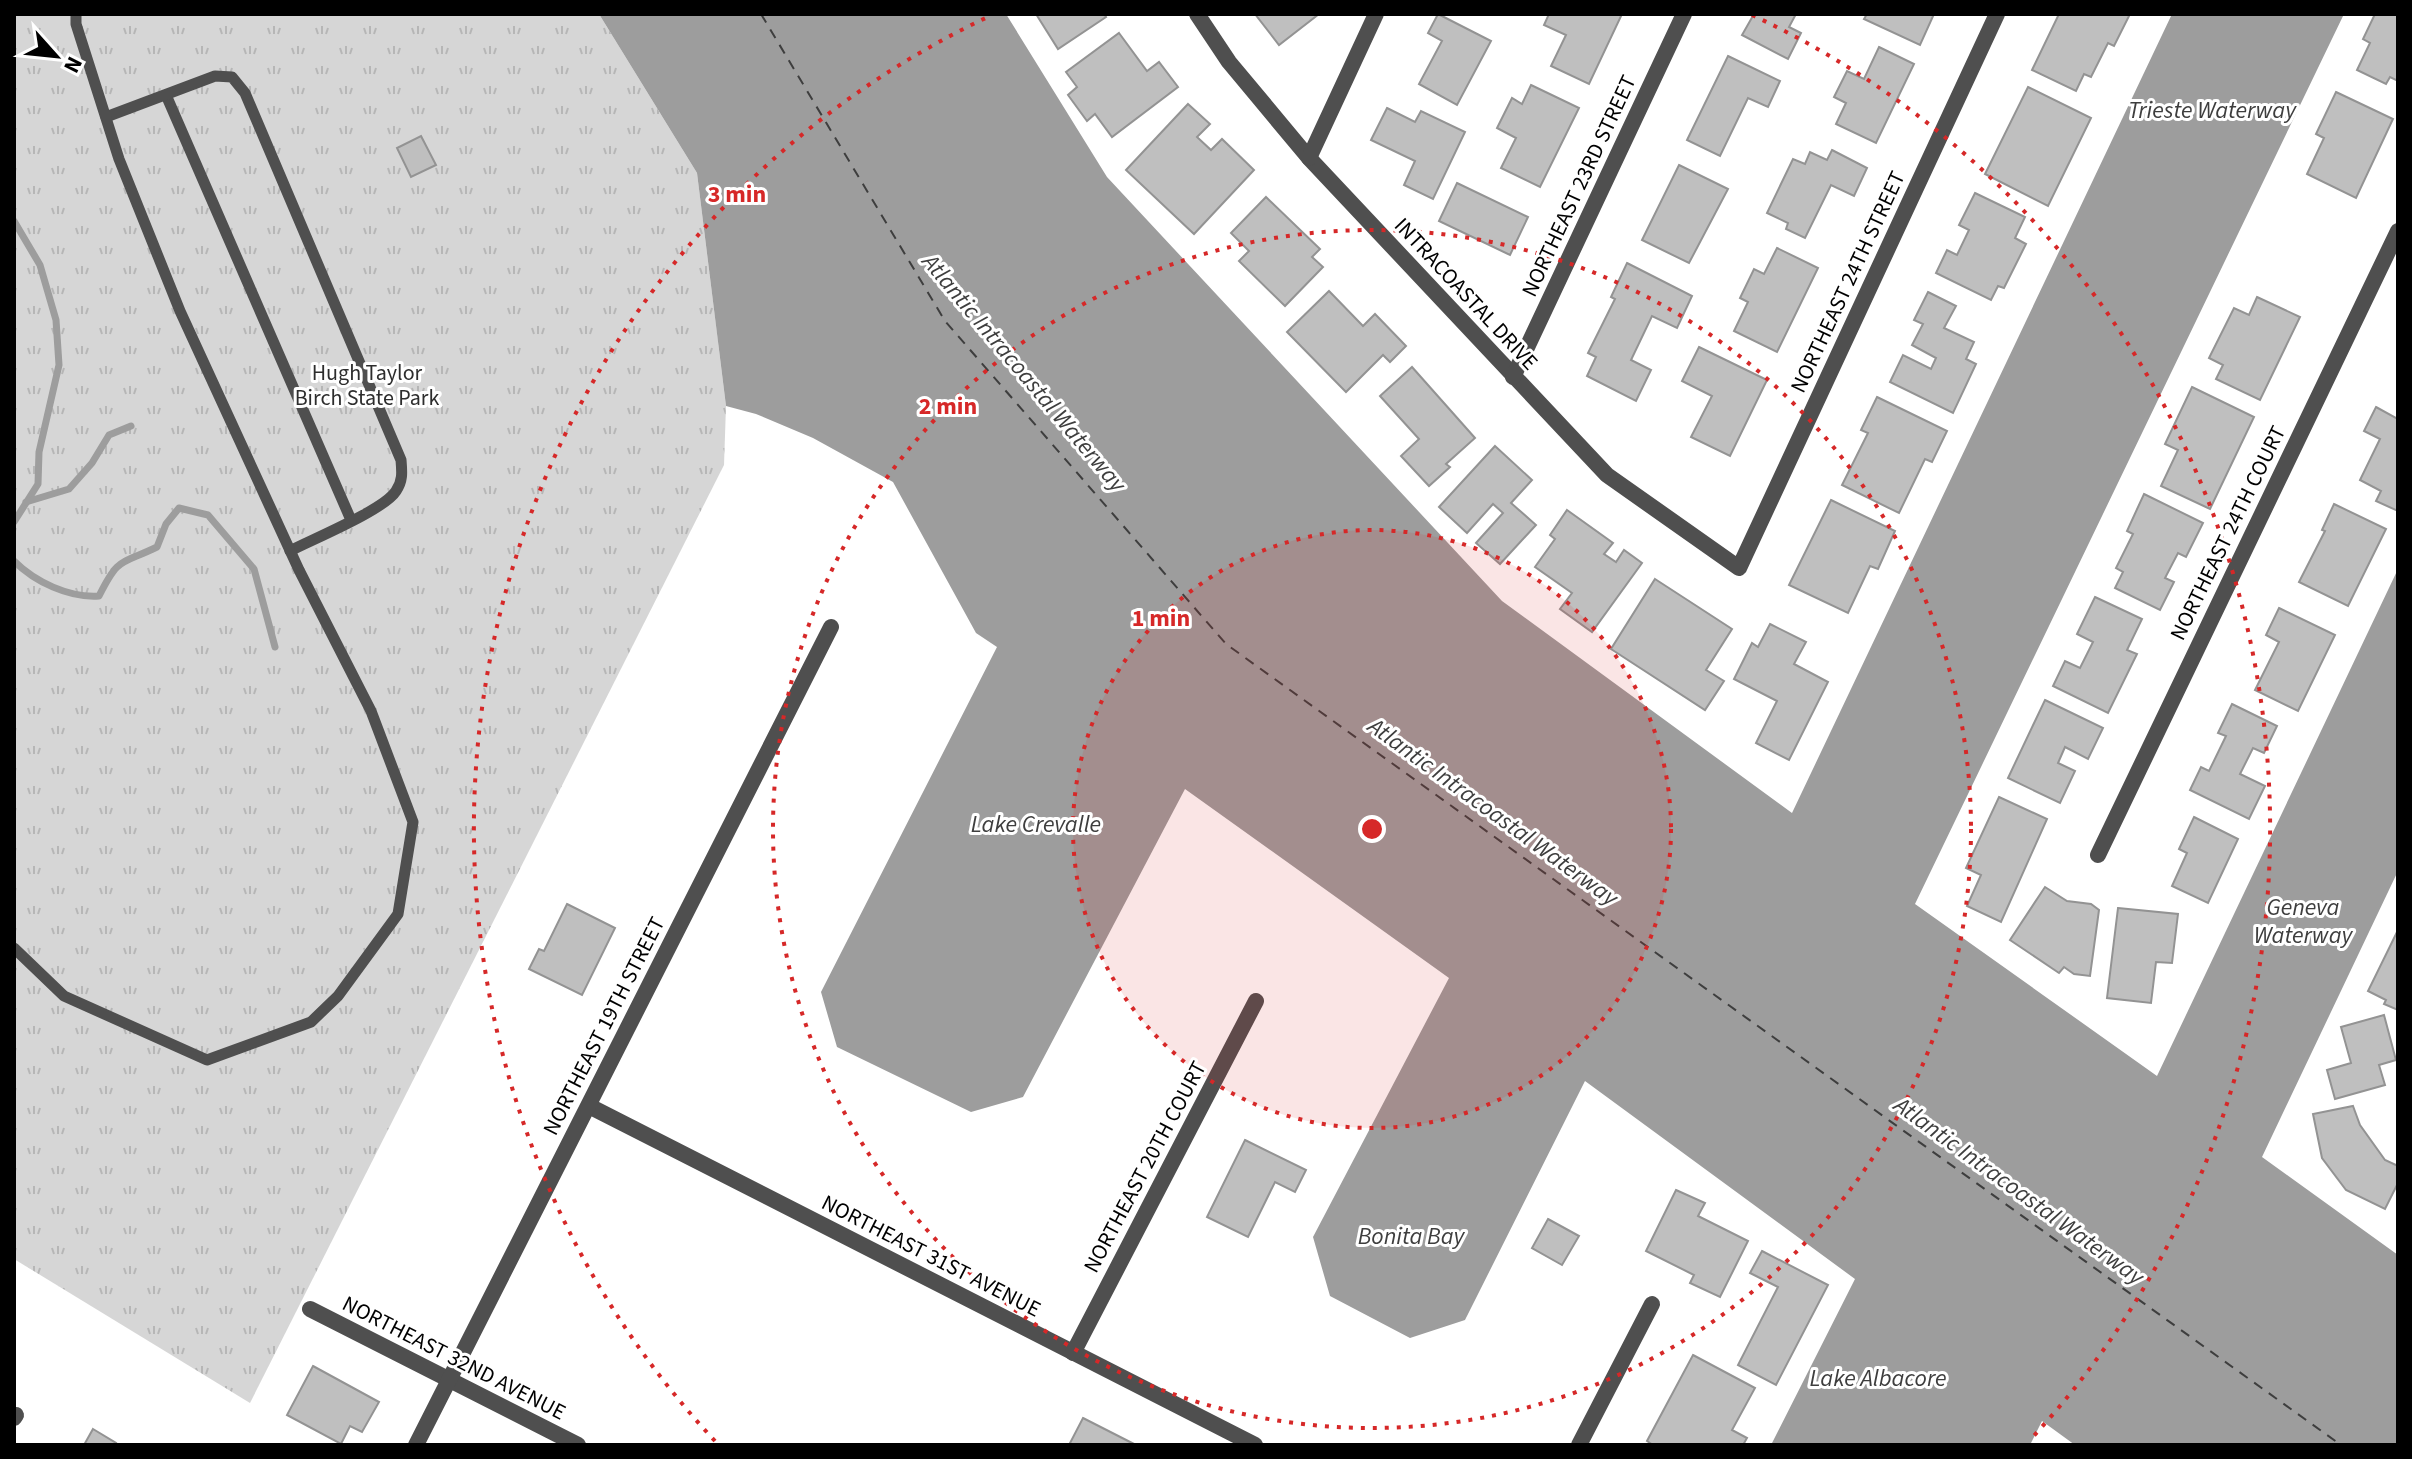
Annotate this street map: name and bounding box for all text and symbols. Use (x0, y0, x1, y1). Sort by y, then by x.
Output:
north arrow (16, 16, 96, 96)
text: N (55, 51, 91, 78)
street label: NORTHEAST 23RD STREET (1514, 70, 1645, 302)
water label: Trieste Waterway (2128, 93, 2297, 128)
street label: NORTHEAST 24TH STREET (1783, 166, 1914, 398)
text: 3 min (708, 177, 766, 212)
street label: INTRACOASTAL DRIVE (1387, 211, 1545, 377)
water label: Atlantic Intracoastal Waterway (912, 245, 1135, 501)
park label: Hugh Taylor Birch State Park (295, 357, 439, 414)
text: 2 min (919, 389, 977, 424)
street label: NORTHEAST 24TH COURT (2162, 420, 2294, 646)
text: 1 min (1132, 601, 1190, 636)
water label: Atlantic Intracoastal Waterway (1359, 708, 1626, 916)
water label: Lake Crevalle (971, 807, 1101, 842)
centre of rings (1358, 815, 1386, 843)
water label: Geneva Waterway (2254, 890, 2354, 953)
street label: NORTHEAST 19TH STREET (535, 911, 673, 1141)
street label: NORTHEAST 20TH COURT (1076, 1055, 1214, 1278)
water label: Atlantic Intracoastal Waterway (1885, 1087, 2152, 1295)
street label: NORTHEAST 31ST AVENUE (816, 1187, 1046, 1325)
water label: Bonita Bay (1358, 1219, 1466, 1254)
street label: NORTHEAST 32ND AVENUE (337, 1288, 571, 1428)
water label: Lake Albacore (1810, 1361, 1946, 1396)

